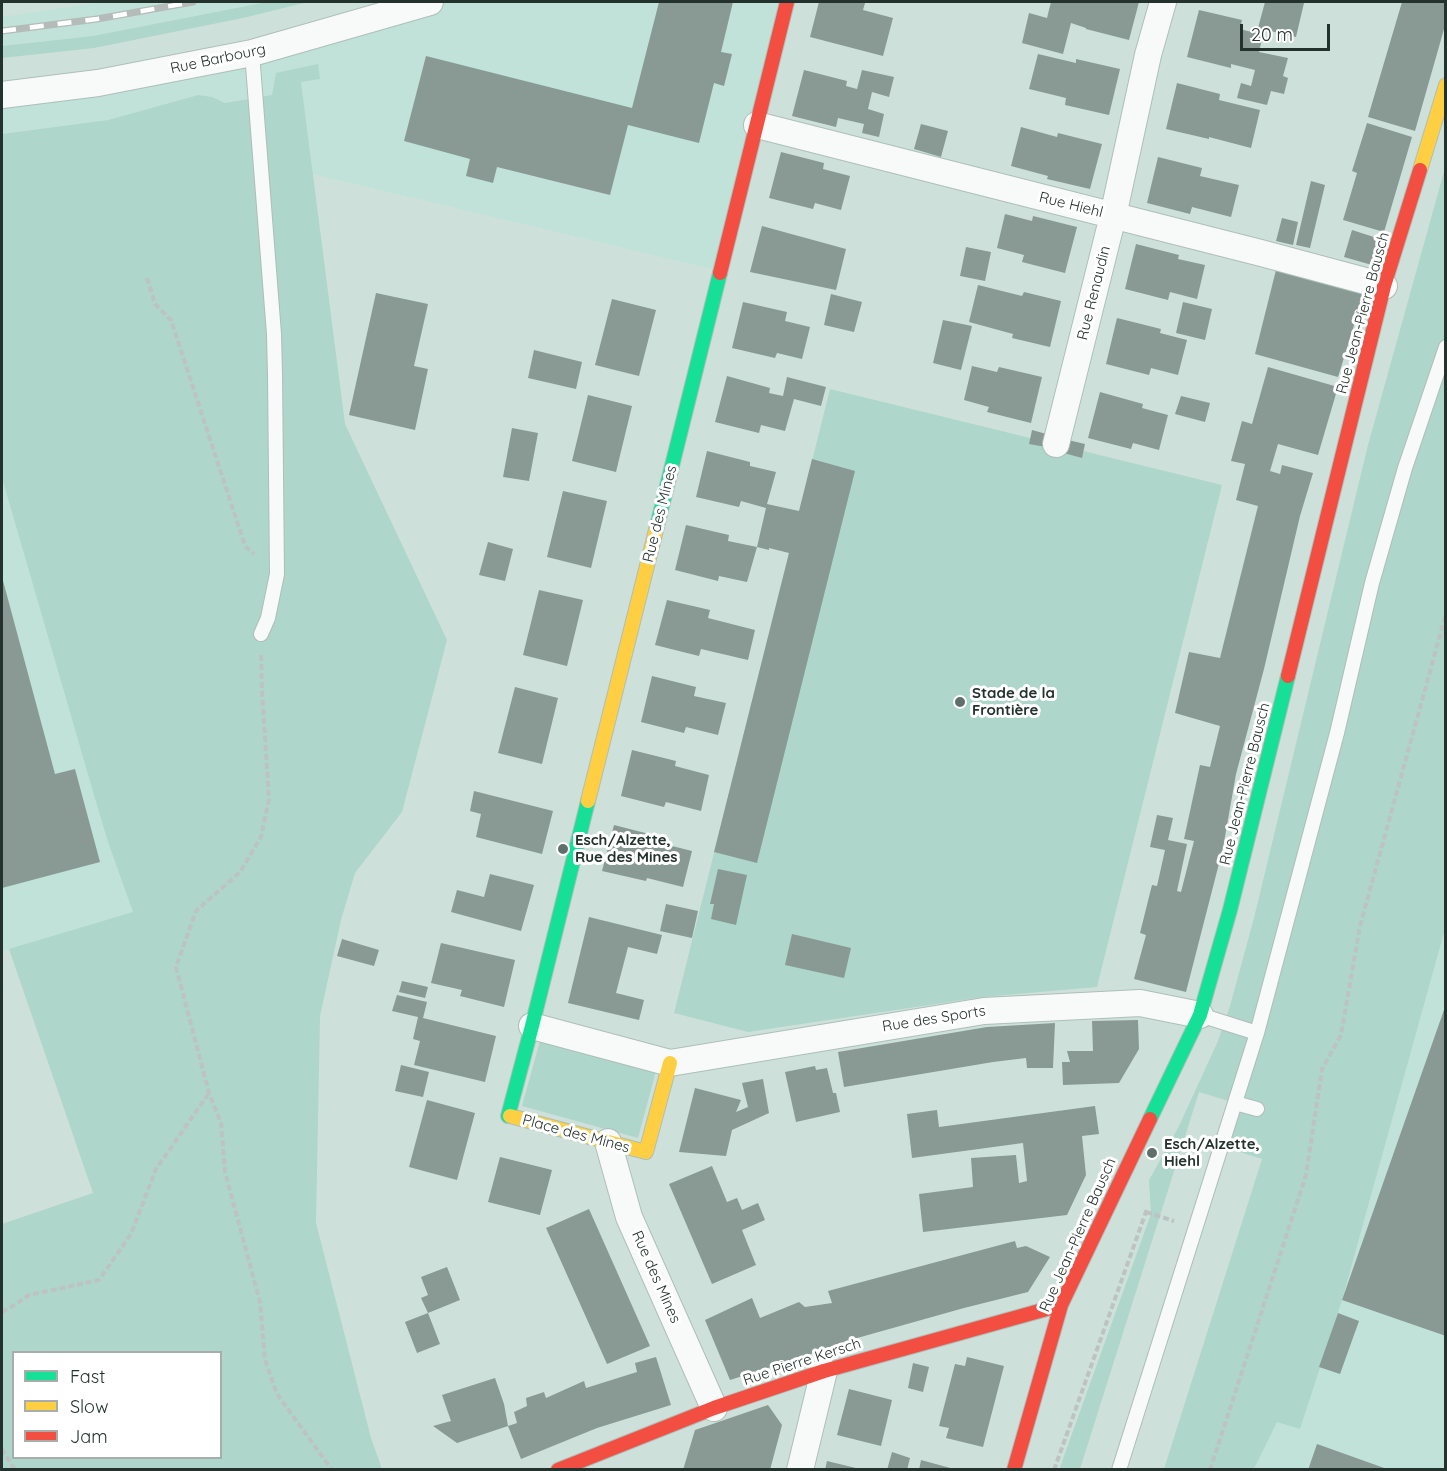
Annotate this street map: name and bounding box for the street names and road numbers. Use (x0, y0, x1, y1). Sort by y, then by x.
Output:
street label: Rue Barbourg (169, 40, 267, 78)
street label: Rue Hiehl (1037, 188, 1105, 222)
street label: Rue Jean-Pierre Bausch (1333, 230, 1393, 396)
street label: Rue Renaudin (1074, 244, 1114, 342)
street label: Rue des Mines (639, 464, 681, 564)
street label: Rue Jean-Pierre Bausch (1216, 701, 1274, 867)
street label: Rue des Sports (881, 1002, 987, 1036)
street label: Place des Mines (520, 1111, 632, 1157)
street label: Rue Jean-Pierre Bausch (1036, 1155, 1120, 1315)
street label: Rue des Mines (628, 1228, 684, 1326)
street label: Rue Pierre Kersch (741, 1334, 863, 1390)

